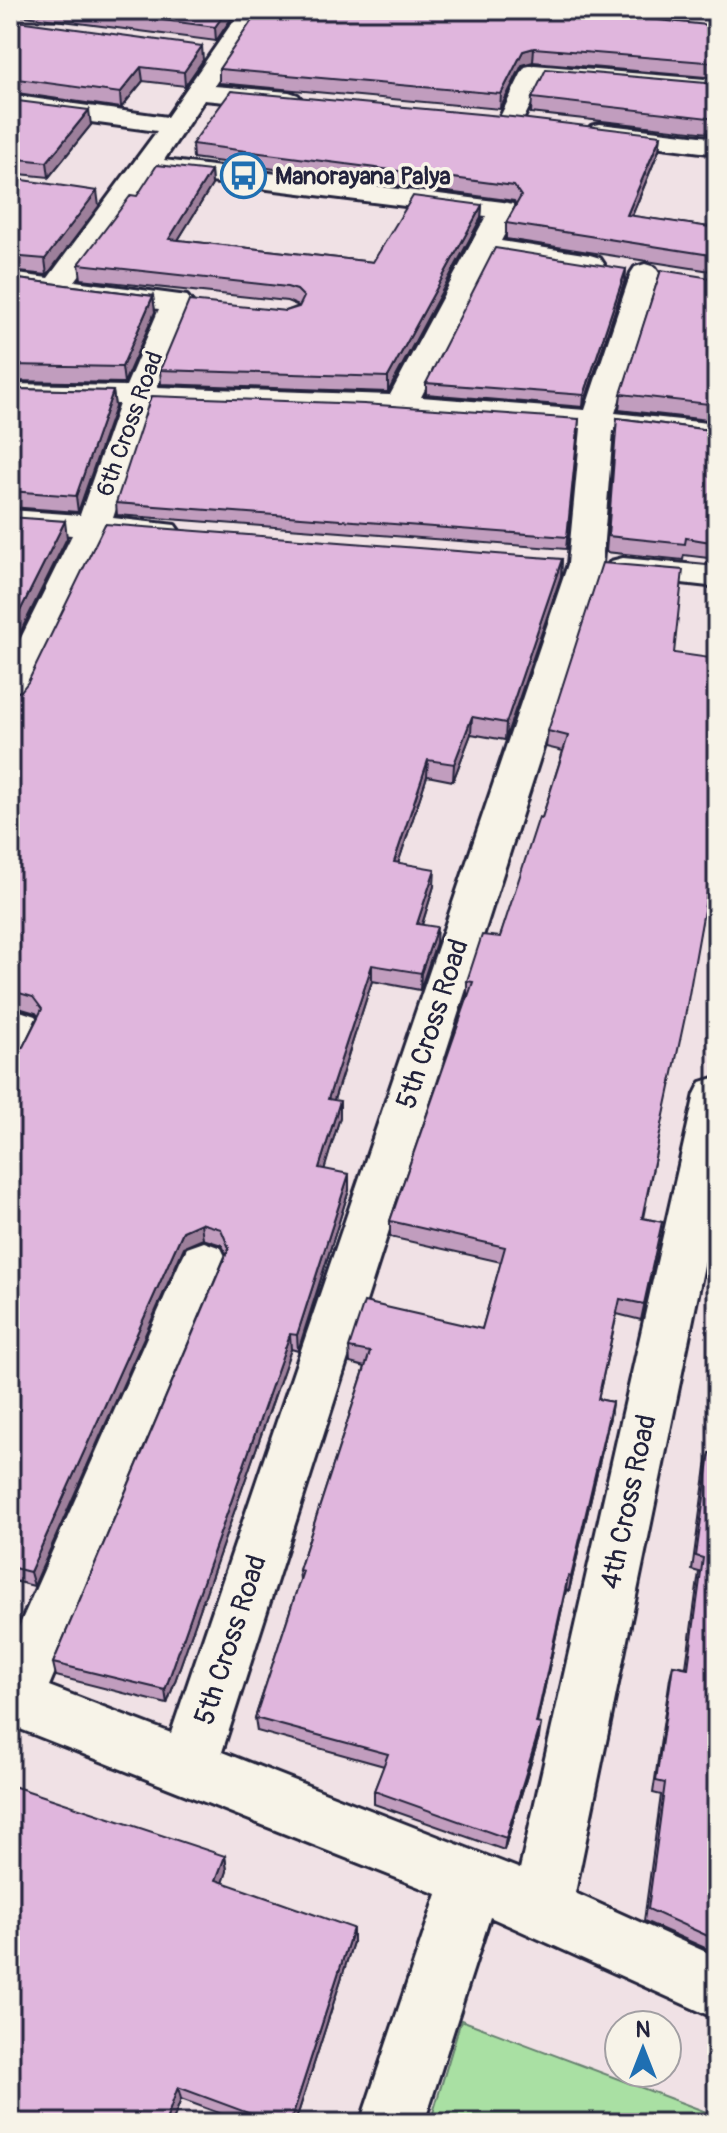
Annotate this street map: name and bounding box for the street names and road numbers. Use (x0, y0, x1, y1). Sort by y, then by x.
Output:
street label: 6th Cross Road (90, 347, 170, 501)
street label: 5th Cross Road (389, 935, 477, 1113)
street label: 4th Cross Road (593, 1412, 665, 1592)
street label: 5th Cross Road (187, 1551, 275, 1729)

